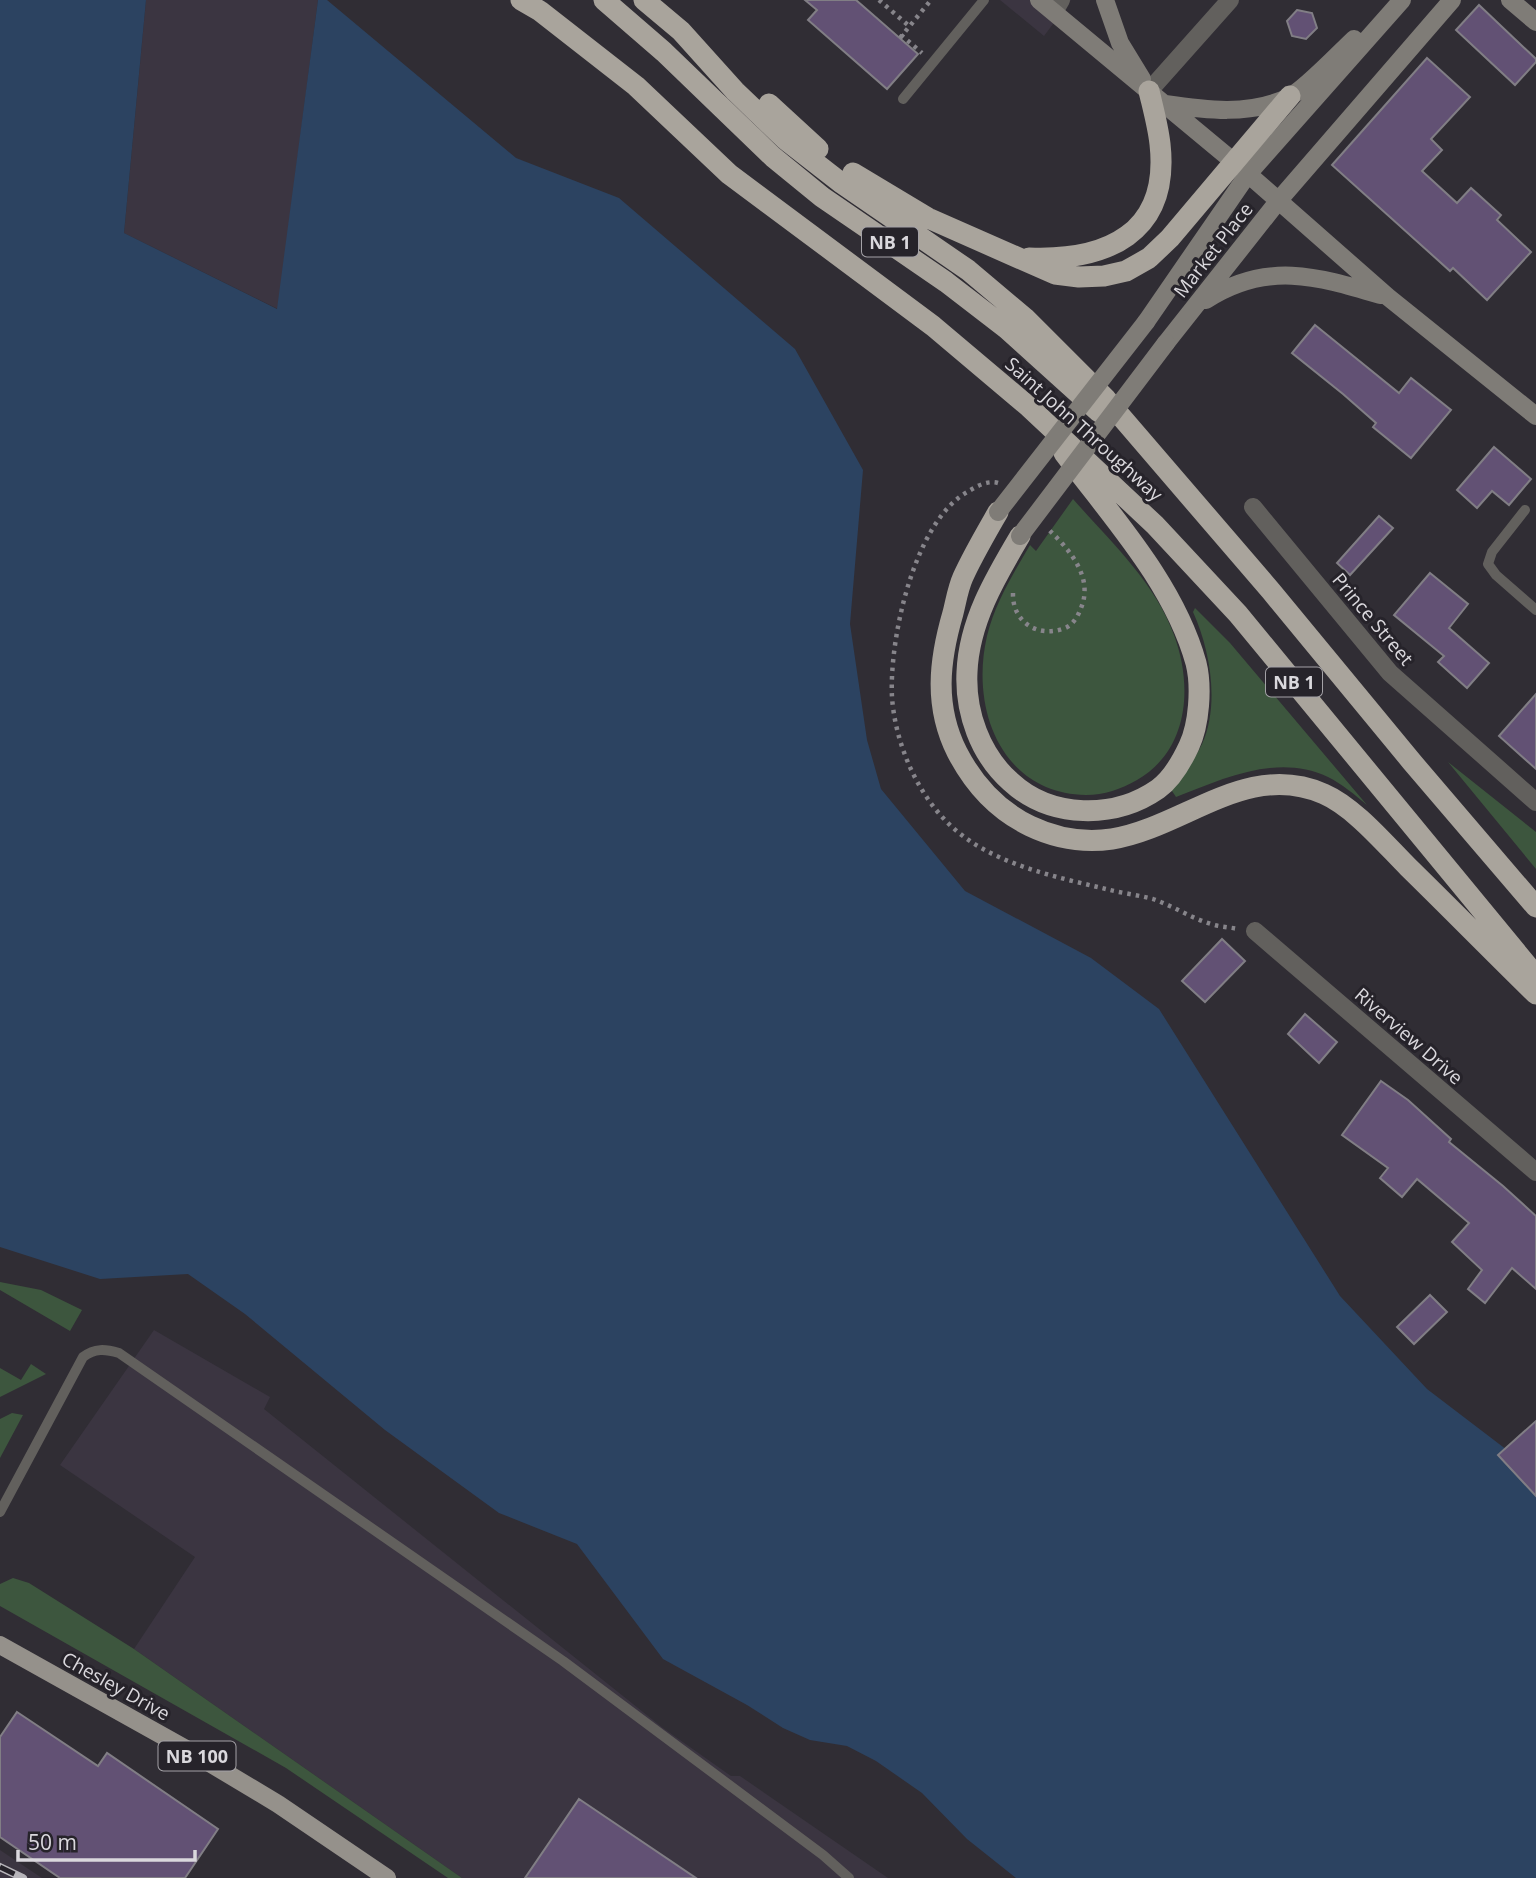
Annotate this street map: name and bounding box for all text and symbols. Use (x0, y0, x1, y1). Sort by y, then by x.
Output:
street label: Market Place (1168, 197, 1258, 303)
road number: NB 1 (862, 228, 918, 256)
street label: Saint John Throughway (1000, 351, 1169, 507)
street label: Prince Street (1327, 567, 1420, 671)
road number: NB 1 (1266, 668, 1322, 696)
street label: Riverview Drive (1349, 982, 1469, 1090)
street label: Chesley Drive (57, 1646, 175, 1726)
road number: NB 100 (158, 1742, 235, 1770)
scale bar (18, 1818, 194, 1862)
text: 50 m (28, 1828, 77, 1856)

